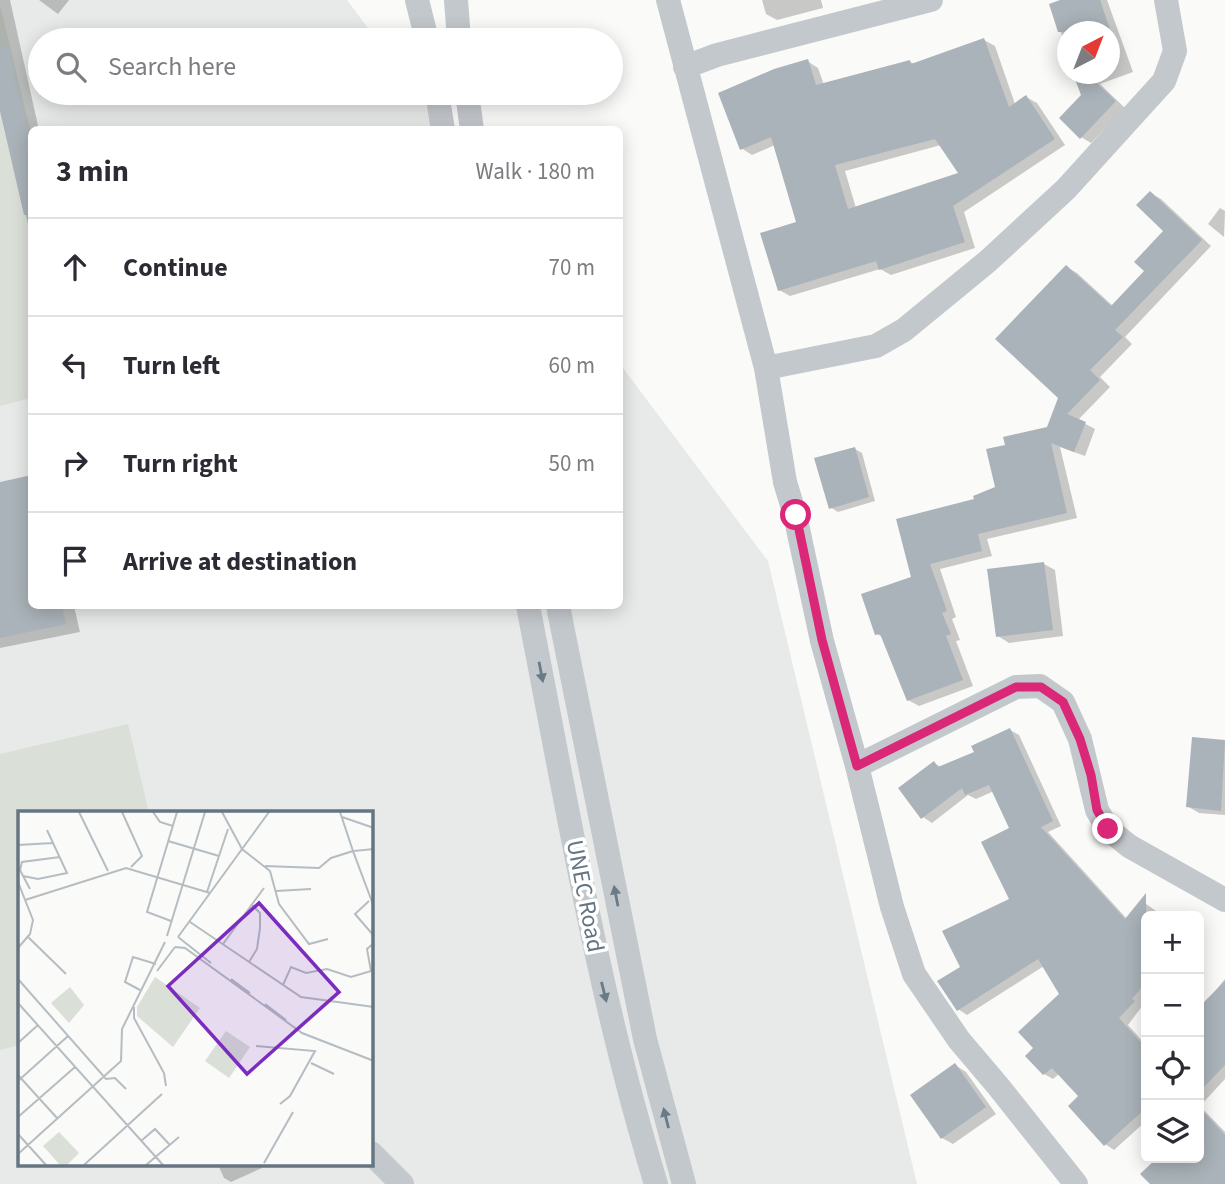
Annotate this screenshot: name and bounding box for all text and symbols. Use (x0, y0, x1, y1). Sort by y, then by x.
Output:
north arrow (1057, 21, 1120, 84)
search box (28, 28, 623, 105)
icon: search (52, 48, 90, 86)
text: Search here (108, 48, 236, 85)
text: 3 min (56, 150, 129, 193)
text: Walk · 180 m (476, 155, 595, 188)
icon: ahead (56, 248, 94, 286)
text: Continue (123, 249, 228, 286)
text: 70 m (548, 251, 595, 284)
icon: left (56, 346, 94, 384)
text: Turn left (123, 347, 220, 384)
text: 60 m (548, 349, 595, 382)
icon: right (56, 444, 94, 482)
text: Turn right (123, 445, 238, 482)
text: 50 m (548, 447, 595, 480)
route start (780, 499, 811, 530)
icon: arrive (56, 542, 94, 580)
text: Arrive at destination (123, 543, 357, 580)
one-way arrow (536, 661, 547, 683)
inset map (18, 811, 373, 1166)
route end (1092, 813, 1123, 844)
street label: UNEC Road (557, 837, 613, 955)
one-way arrow (611, 885, 622, 907)
map controls (1141, 911, 1204, 1163)
button: + (1141, 911, 1204, 974)
button: − (1141, 974, 1204, 1037)
one-way arrow (599, 981, 610, 1003)
button: locate (1141, 1037, 1204, 1100)
button: layers (1141, 1100, 1204, 1163)
one-way arrow (660, 1107, 671, 1129)

